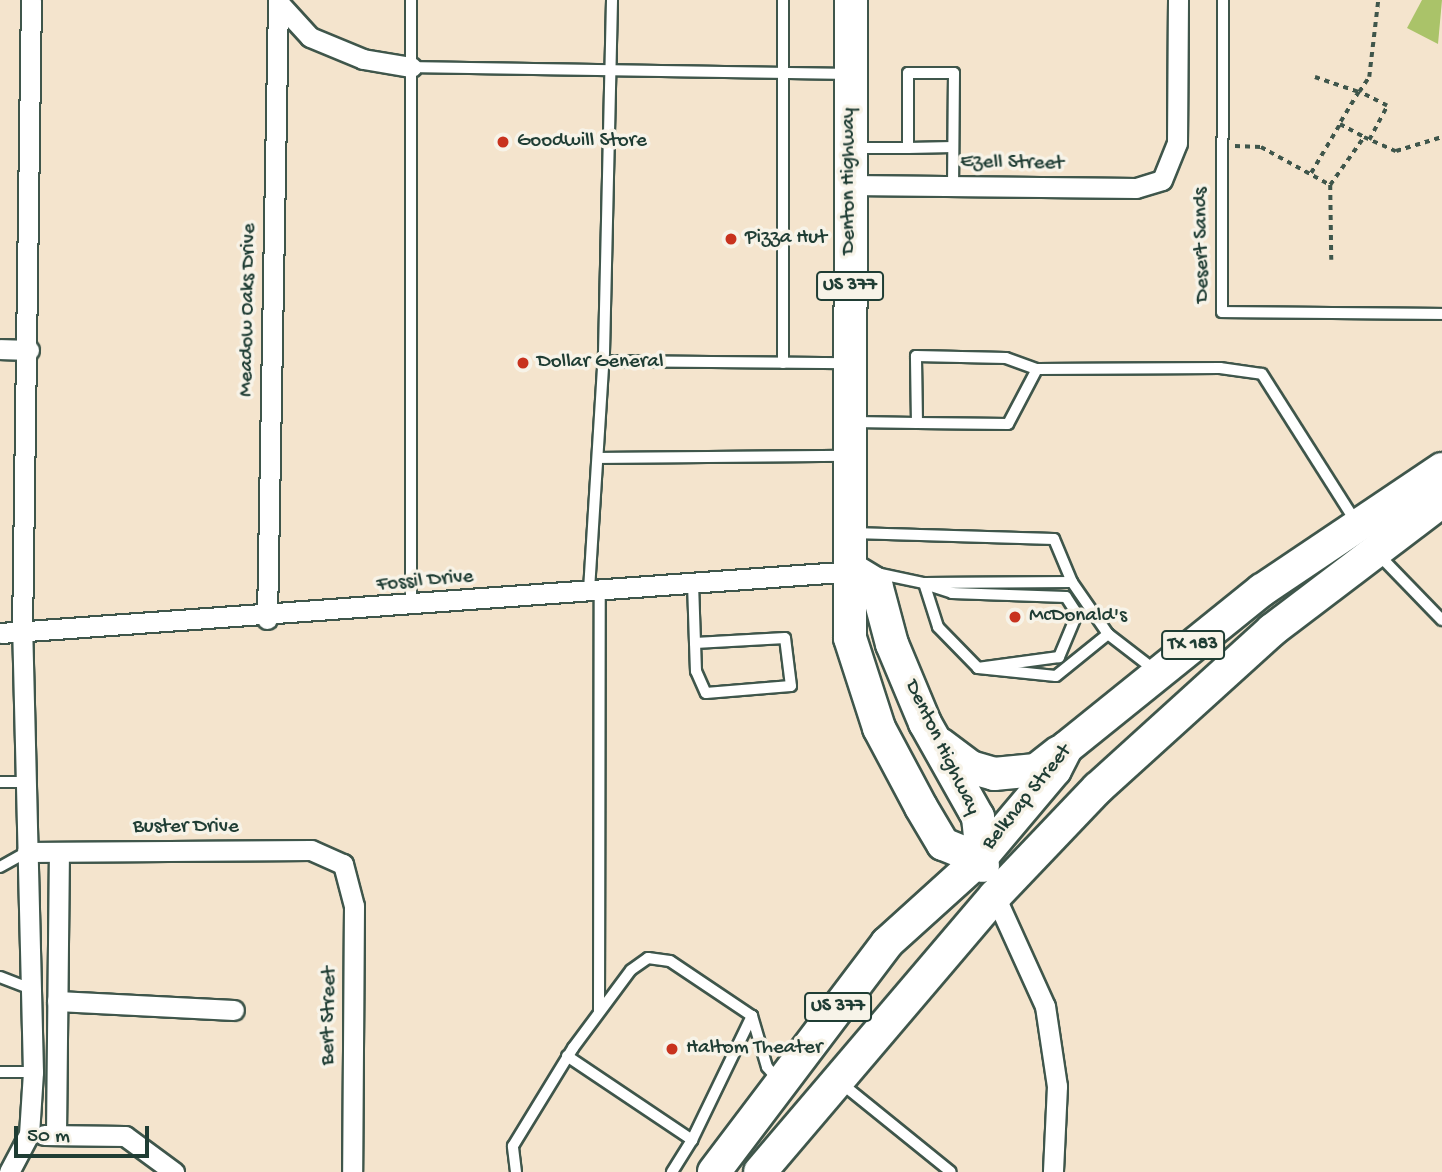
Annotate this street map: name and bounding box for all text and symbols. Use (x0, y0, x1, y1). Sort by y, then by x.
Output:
street label: Denton Highway (837, 108, 863, 254)
place label: Goodwill Store (517, 129, 647, 155)
marker: Goodwill Store (495, 134, 511, 150)
street label: Ezell Street (960, 150, 1064, 178)
street label: Desert Sands (1189, 187, 1217, 303)
street label: Meadow Oaks Drive (235, 223, 263, 397)
place label: Pizza Hut (745, 226, 827, 252)
marker: Pizza Hut (723, 231, 739, 247)
road number: US 377 (815, 270, 885, 302)
place label: Dollar General (537, 350, 664, 376)
marker: Dollar General (515, 355, 531, 371)
street label: Fossil Drive (376, 565, 474, 599)
place label: McDonald's (1029, 604, 1127, 630)
marker: McDonald's (1007, 609, 1023, 625)
road number: TX 183 (1160, 630, 1226, 660)
street label: Denton Highway (897, 676, 985, 820)
street label: Belknap Street (978, 740, 1078, 856)
street label: Buster Drive (133, 815, 239, 841)
street label: Bert Street (317, 967, 343, 1065)
road number: US 377 (803, 992, 873, 1023)
place label: Haltom Theater (686, 1036, 822, 1062)
marker: Haltom Theater (664, 1041, 680, 1057)
scale bar (18, 1112, 152, 1156)
text: 50 m (27, 1125, 70, 1150)

